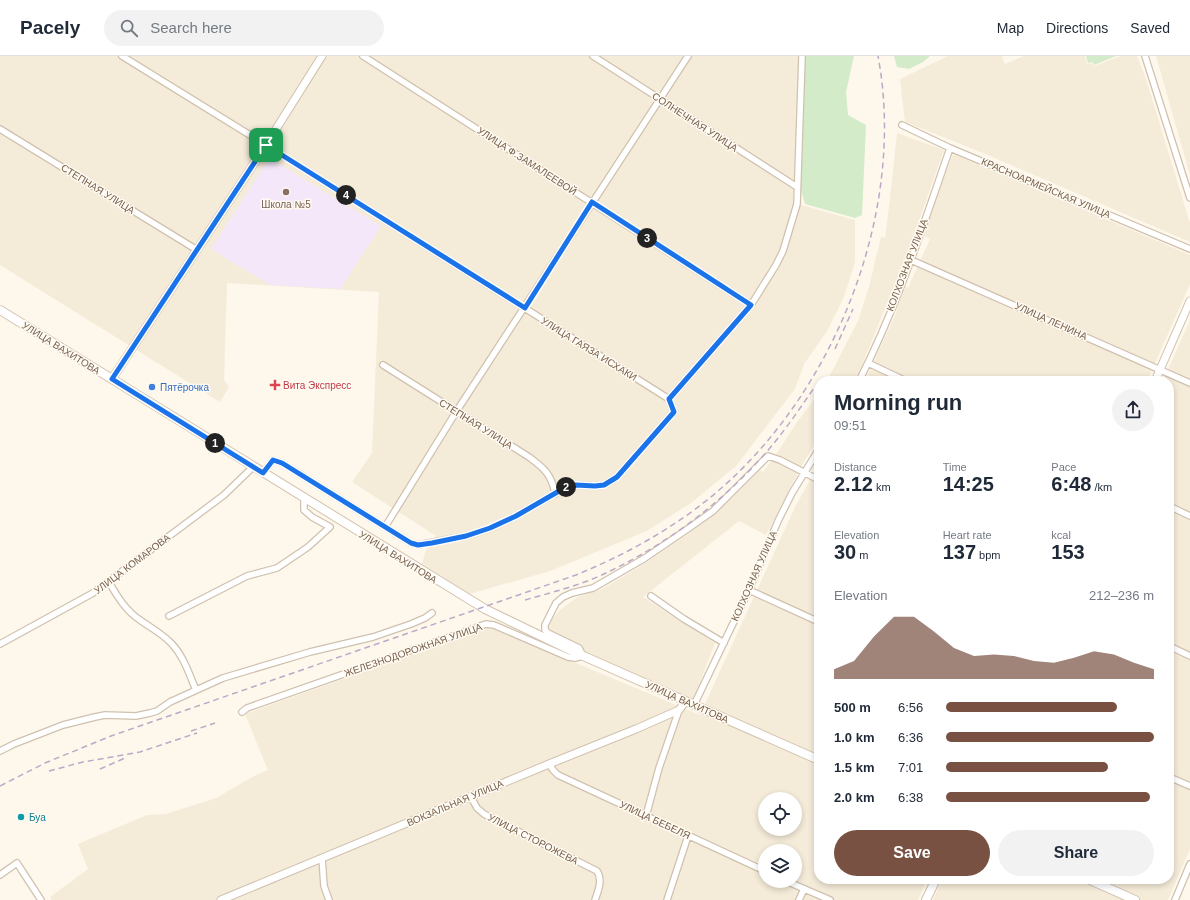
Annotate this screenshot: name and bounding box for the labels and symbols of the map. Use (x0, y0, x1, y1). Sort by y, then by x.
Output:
street label: СОЛНЕЧНАЯ УЛИЦА (650, 90, 740, 154)
street label: УЛИЦА Ф.ЗАМАЛЕЕВОЙ (475, 124, 579, 197)
pin (249, 128, 283, 162)
street label: КРАСНОАРМЕЙСКАЯ УЛИЦА (980, 155, 1113, 220)
street label: СТЕПНАЯ УЛИЦА (59, 162, 137, 216)
pin: 4 (336, 185, 356, 205)
marker: Школа №5 (281, 187, 291, 197)
place label: Школа №5 (261, 199, 311, 210)
street label: КОЛХОЗНАЯ УЛИЦА (884, 217, 930, 313)
pin: 3 (637, 228, 657, 248)
street label: УЛИЦА ЛЕНИНА (1013, 300, 1089, 342)
street label: УЛИЦА ГАЯЗА ИСХАКИ (539, 315, 639, 383)
street label: УЛИЦА ВАХИТОВА (20, 320, 102, 377)
marker: Вита Экспресс (270, 380, 280, 390)
place label: Вита Экспресс (283, 380, 351, 391)
marker: Пятёрочка (147, 382, 157, 392)
place label: Пятёрочка (160, 382, 209, 393)
street label: СТЕПНАЯ УЛИЦА (437, 397, 515, 451)
pin: 1 (205, 433, 225, 453)
pin: 2 (556, 477, 576, 497)
street label: УЛИЦА ВАХИТОВА (357, 529, 439, 586)
street label: КОЛХОЗНАЯ УЛИЦА (729, 529, 779, 623)
street label: УЛИЦА КОМАРОВА (92, 532, 172, 596)
street label: ЖЕЛЕЗНОДОРОЖНАЯ УЛИЦА (343, 621, 484, 679)
street label: УЛИЦА ВАХИТОВА (644, 679, 731, 725)
street label: ВОКЗАЛЬНАЯ УЛИЦА (405, 778, 505, 828)
street label: УЛИЦА БЕБЕЛЯ (618, 799, 692, 841)
street label: УЛИЦА СТОРОЖЕВА (486, 811, 580, 867)
marker: Буа (16, 812, 26, 822)
place label: Буа (29, 812, 46, 823)

